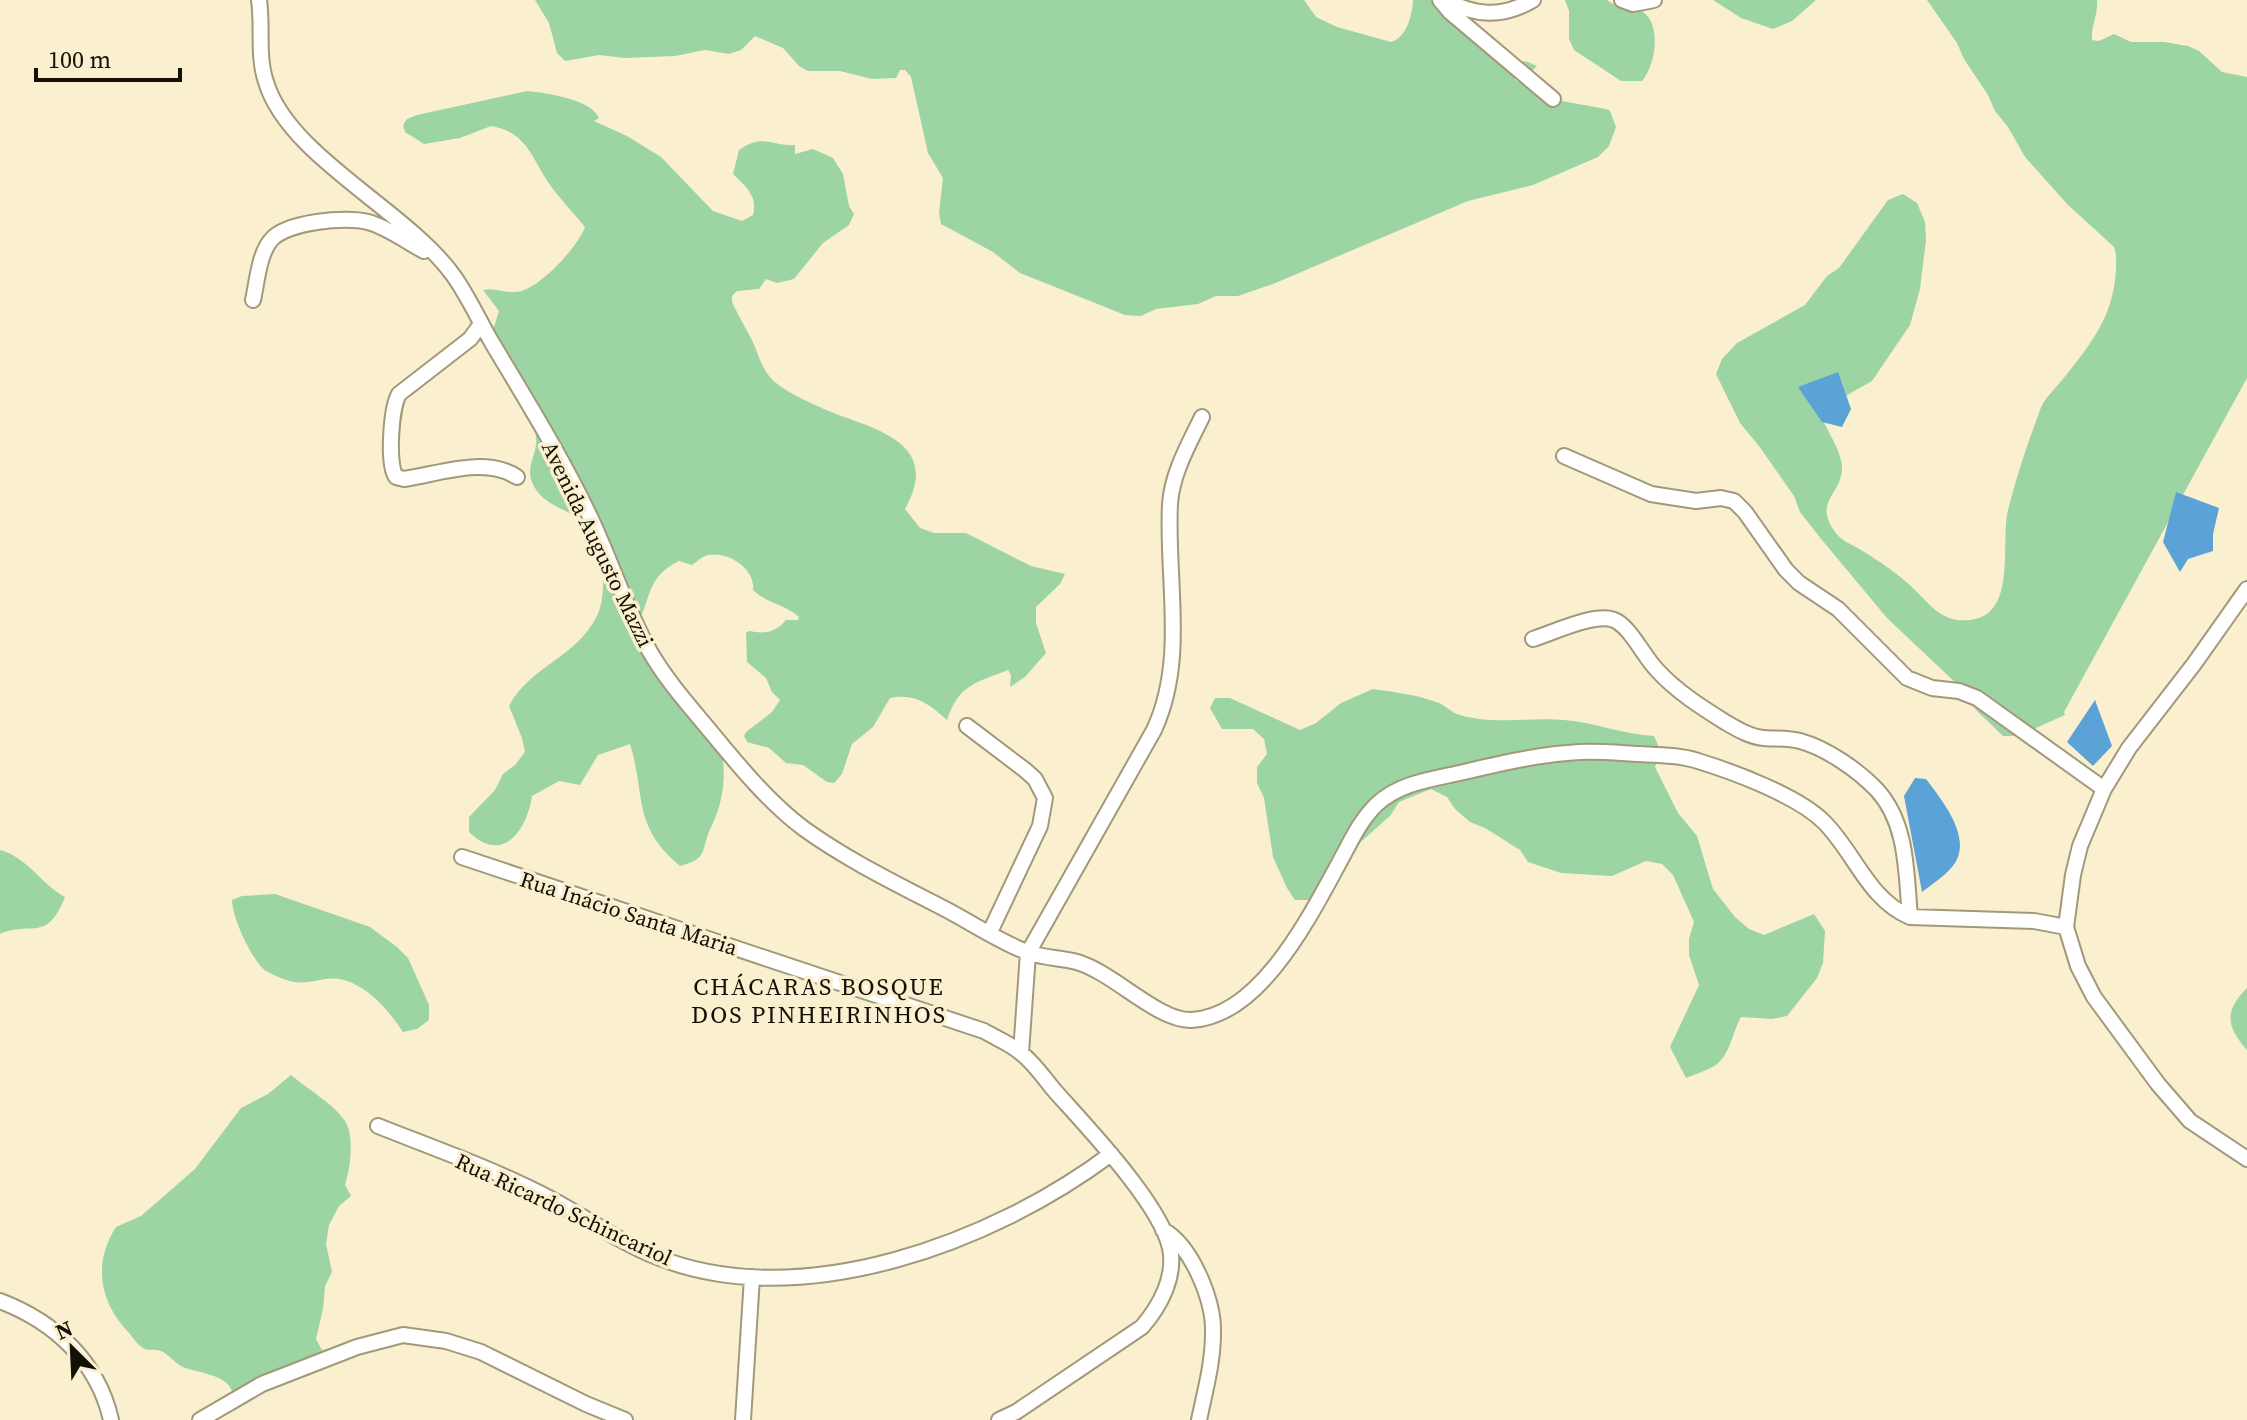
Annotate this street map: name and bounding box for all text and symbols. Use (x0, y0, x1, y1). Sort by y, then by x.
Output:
scale bar (36, 32, 180, 82)
text: 100 m (48, 43, 111, 76)
street label: Avenida Augusto Mazzi (535, 436, 661, 652)
street label: Rua Inácio Santa Maria (516, 864, 742, 963)
district label: CHÁCARAS BOSQUE DOS PINHEIRINHOS (691, 970, 947, 1031)
street label: Rua Ricardo Schincariol (451, 1146, 677, 1272)
north arrow (32, 1308, 112, 1388)
text: N (50, 1313, 77, 1347)

